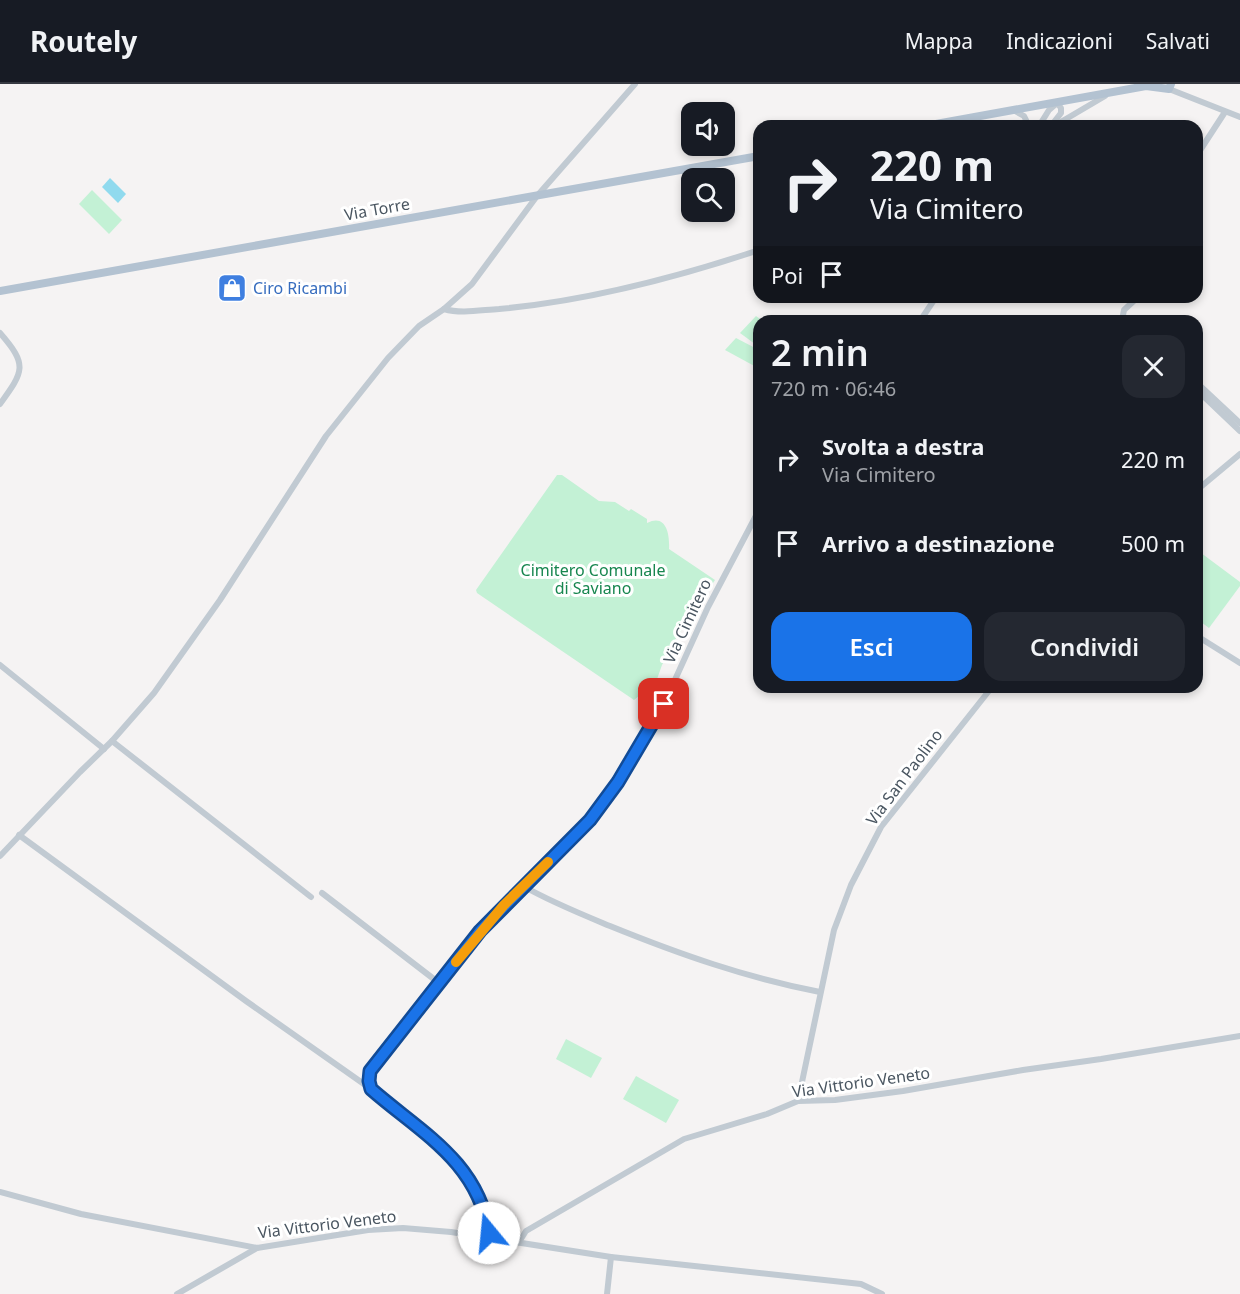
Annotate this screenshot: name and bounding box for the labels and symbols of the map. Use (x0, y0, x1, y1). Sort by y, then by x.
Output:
street label: Via Torre (342, 192, 412, 226)
shop icon: Ciro Ricambi (216, 272, 248, 304)
place label: Ciro Ricambi (253, 277, 347, 299)
park label: Cimitero Comunale di Saviano (521, 559, 665, 599)
street label: Via Cimitero (658, 575, 716, 667)
pin (638, 678, 689, 729)
street label: Via San Paolino (861, 725, 947, 829)
street label: Via Vittorio Veneto (791, 1061, 931, 1103)
position arrow (457, 1201, 521, 1265)
street label: Via Vittorio Veneto (257, 1205, 397, 1243)

